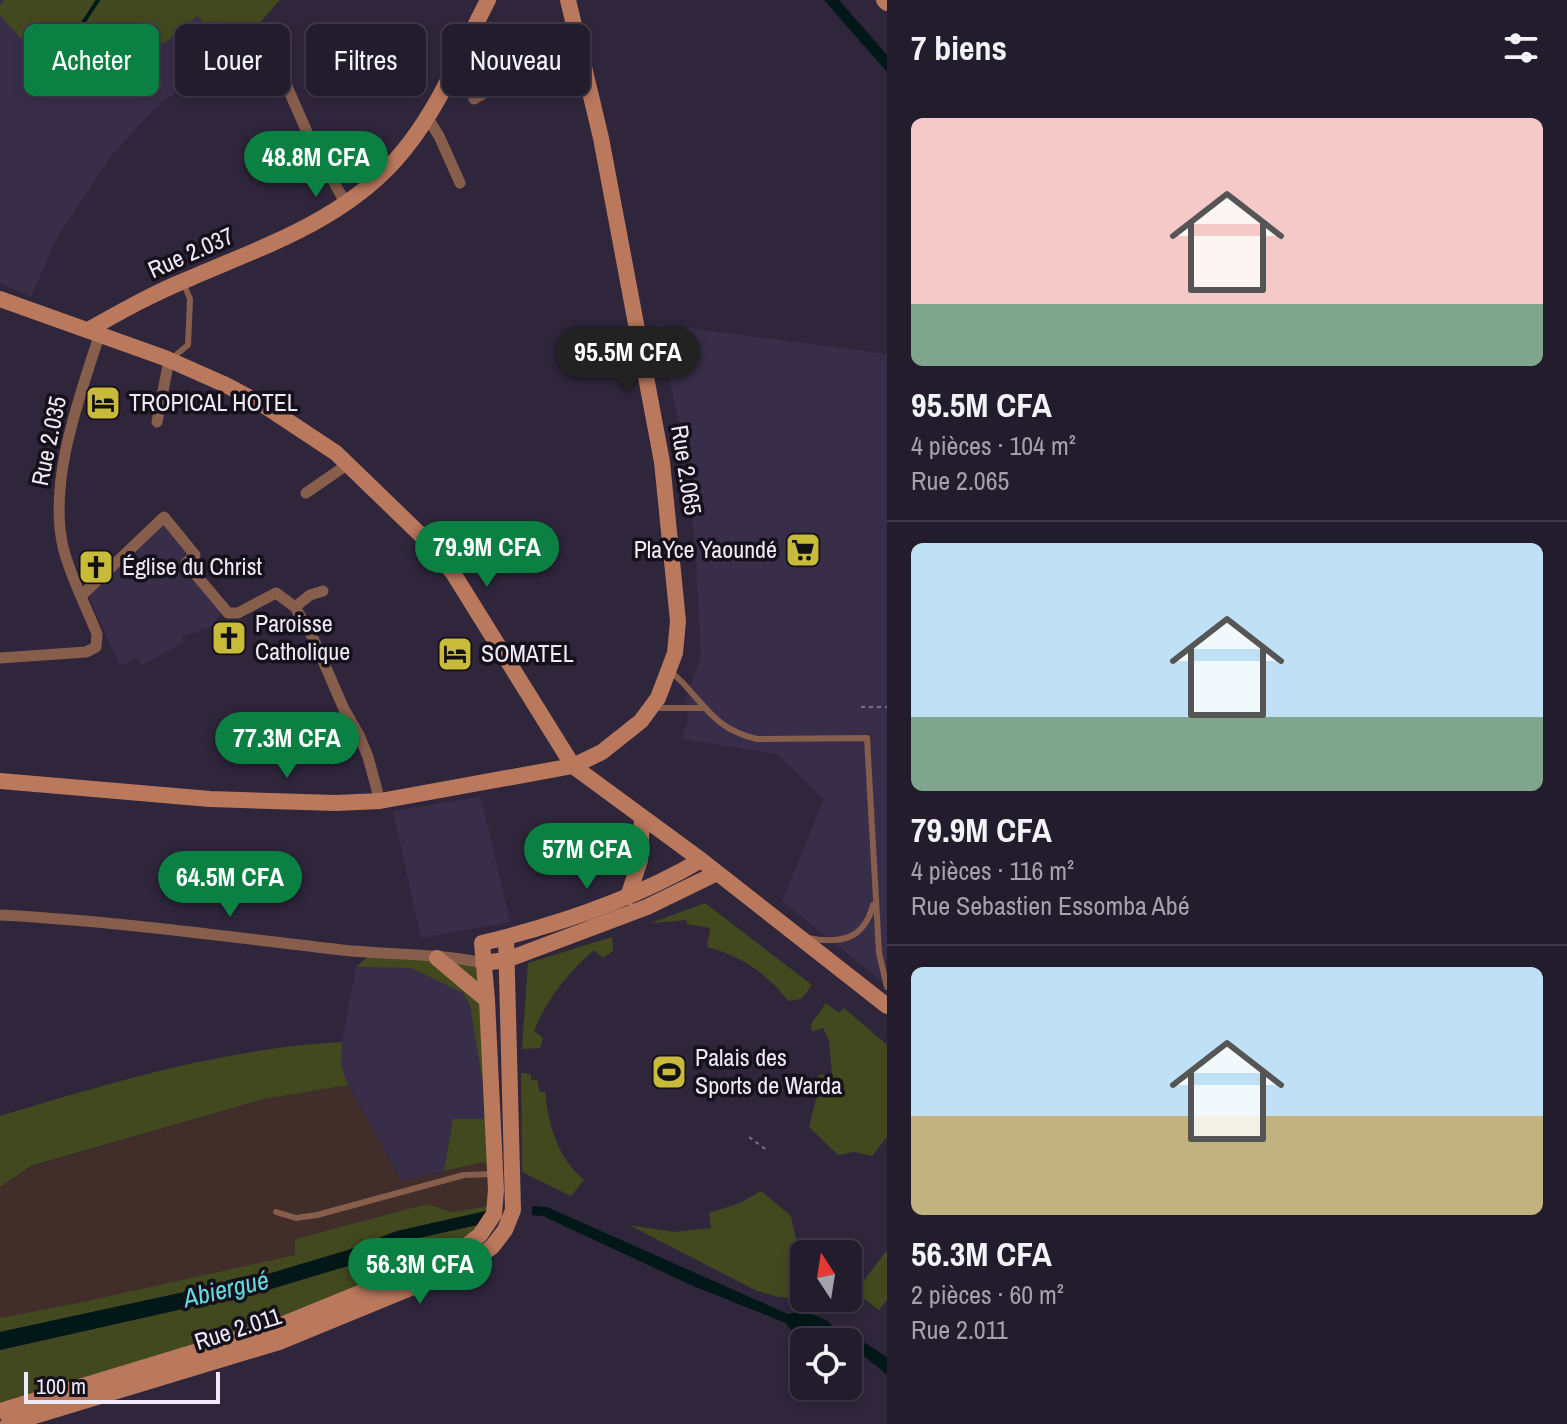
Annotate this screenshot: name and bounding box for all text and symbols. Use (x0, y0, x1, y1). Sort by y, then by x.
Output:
chip: Acheter (24, 24, 159, 96)
chip: Louer (175, 24, 290, 96)
chip: Filtres (306, 24, 426, 96)
chip: Nouveau (442, 24, 590, 96)
text: 7 biens (911, 25, 1007, 71)
icon: filters (1499, 26, 1543, 70)
pin: 48.8M CFA (224, 131, 408, 199)
text: 48.8M CFA (262, 139, 370, 174)
icon: home (1155, 170, 1299, 314)
street label: Rue 2.037 (143, 219, 239, 285)
pin: 95.5M CFA (536, 326, 720, 394)
text: 95.5M CFA (574, 334, 682, 369)
text: 95.5M CFA (911, 382, 1052, 428)
hotel icon: TROPICAL HOTEL (84, 384, 122, 422)
place label: TROPICAL HOTEL (129, 386, 298, 418)
street label: Rue 2.035 (23, 393, 73, 489)
street label: Rue 2.065 (664, 422, 710, 517)
text: 4 pièces · 104 m² (911, 428, 1076, 463)
text: Rue 2.065 (911, 463, 1009, 498)
pin: 79.9M CFA (395, 521, 579, 589)
text: 79.9M CFA (433, 529, 541, 564)
supermarket icon: PlaYce Yaoundé (784, 531, 822, 569)
place label: PlaYce Yaoundé (634, 533, 777, 565)
church icon: Église du Christ (77, 548, 115, 586)
place label: Église du Christ (122, 550, 263, 582)
icon: home (1155, 595, 1299, 739)
place label: Paroisse Catholique (255, 607, 350, 667)
church icon: Paroisse Catholique (210, 619, 248, 657)
hotel icon: SOMATEL (436, 635, 474, 673)
place label: SOMATEL (481, 637, 574, 669)
pin: 77.3M CFA (195, 712, 379, 780)
text: 77.3M CFA (233, 720, 341, 755)
text: 79.9M CFA (911, 807, 1052, 853)
pin: 57M CFA (513, 823, 661, 891)
text: 57M CFA (542, 831, 632, 866)
pin: 64.5M CFA (138, 851, 322, 919)
text: 4 pièces · 116 m² (911, 853, 1074, 888)
text: 64.5M CFA (176, 859, 284, 894)
text: Rue Sebastien Essomba Abé (911, 888, 1190, 923)
icon: home (1155, 1019, 1299, 1163)
place label: Palais des Sports de Warda (695, 1041, 842, 1101)
sports icon: Palais des Sports de Warda (650, 1053, 688, 1091)
text: 56.3M CFA (911, 1231, 1052, 1277)
pin: 56.3M CFA (328, 1238, 512, 1306)
north arrow (790, 1240, 862, 1312)
map controls (790, 1240, 862, 1400)
text: 56.3M CFA (366, 1246, 474, 1281)
water label: Abiergué (179, 1262, 272, 1316)
text: 2 pièces · 60 m² (911, 1277, 1064, 1312)
street label: Rue 2.011 (190, 1299, 285, 1357)
text: Rue 2.011 (911, 1312, 1008, 1347)
button: locate (790, 1328, 862, 1400)
scale bar (24, 1368, 220, 1404)
text: 100 m (36, 1371, 86, 1401)

